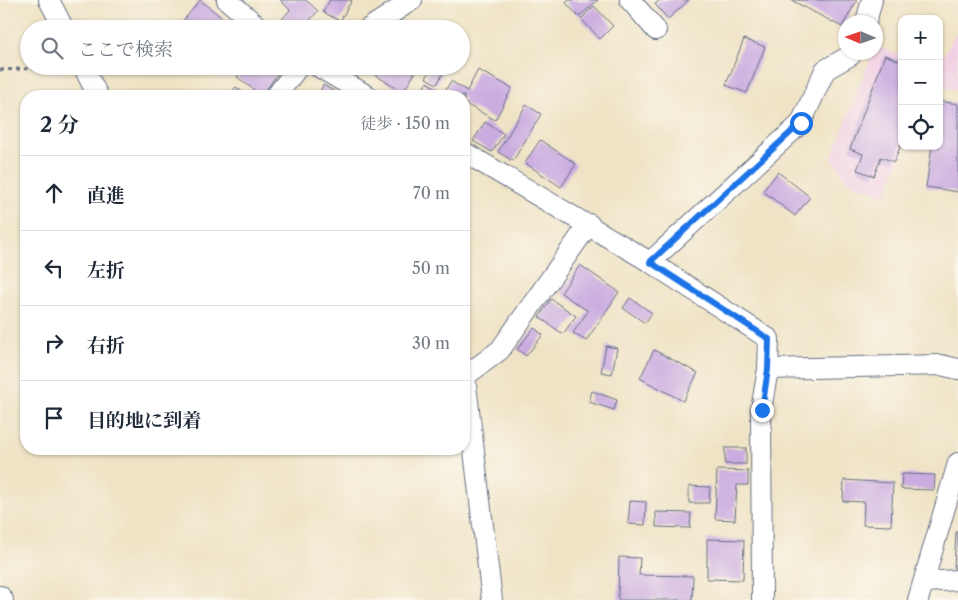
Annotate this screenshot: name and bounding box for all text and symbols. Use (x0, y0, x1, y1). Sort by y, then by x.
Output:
north arrow (838, 15, 883, 60)
map controls (898, 15, 943, 150)
button: + (898, 15, 943, 60)
search box (20, 20, 470, 75)
icon: search (38, 34, 66, 62)
text: ここで検索 (78, 38, 173, 61)
button: − (898, 60, 943, 105)
button: locate (898, 105, 943, 150)
text: 2 分 (40, 112, 79, 137)
route start (790, 112, 813, 135)
text: 徒歩 · 150 m (360, 113, 450, 133)
icon: ahead (40, 179, 68, 207)
text: 70 m (413, 183, 450, 203)
text: 直進 (87, 184, 125, 207)
icon: left (40, 254, 68, 282)
text: 50 m (412, 258, 450, 278)
text: 左折 (87, 259, 125, 282)
icon: right (40, 329, 68, 357)
text: 30 m (412, 333, 450, 353)
text: 右折 (87, 334, 125, 357)
route end (751, 399, 774, 422)
icon: arrive (40, 404, 68, 432)
text: 目的地に到着 (87, 409, 201, 432)

